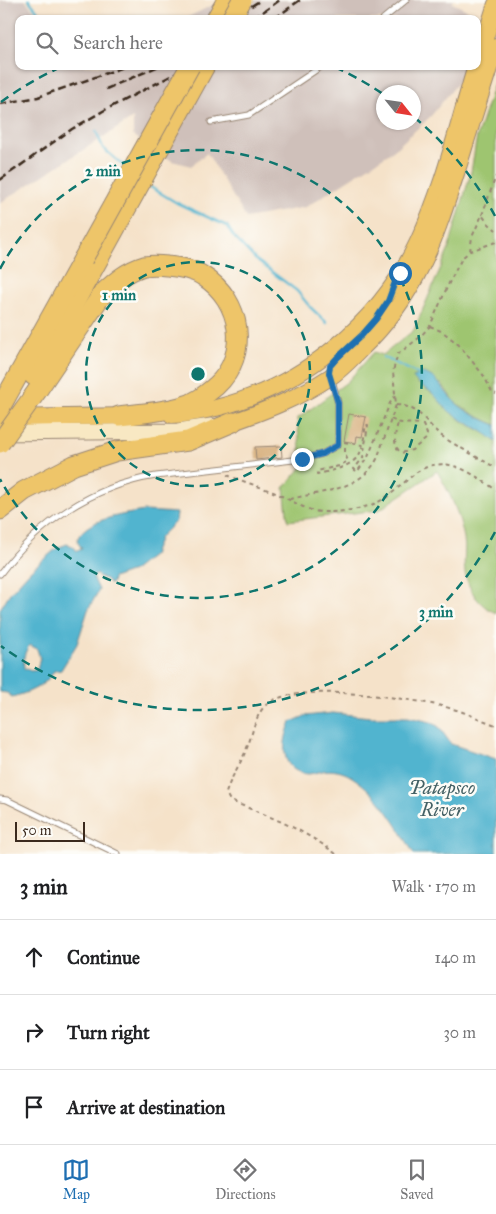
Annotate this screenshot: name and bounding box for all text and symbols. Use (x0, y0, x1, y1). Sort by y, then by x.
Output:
search box (15, 15, 481, 70)
icon: search (33, 29, 61, 57)
text: Search here (73, 31, 163, 54)
north arrow (376, 85, 421, 130)
text: 2 min (85, 162, 122, 180)
route start (389, 262, 412, 285)
text: 1 min (102, 286, 137, 304)
centre of rings (189, 365, 207, 383)
route end (291, 448, 314, 471)
text: 3 min (419, 603, 454, 622)
water label: Patapsco River (409, 776, 475, 821)
scale bar (15, 819, 85, 842)
text: 50 m (22, 822, 51, 839)
text: 3 min (20, 874, 68, 900)
text: Walk · 170 m (392, 877, 476, 896)
icon: ahead (20, 943, 48, 971)
text: Continue (67, 946, 140, 969)
text: 140 m (435, 948, 476, 967)
icon: right (20, 1018, 48, 1046)
text: Turn right (67, 1021, 150, 1044)
text: 30 m (443, 1023, 476, 1042)
icon: arrive (20, 1093, 48, 1121)
text: Arrive at destination (67, 1096, 225, 1119)
tab: Map (62, 1156, 90, 1203)
tab: Directions (215, 1156, 276, 1203)
tab: Saved (400, 1156, 434, 1203)

